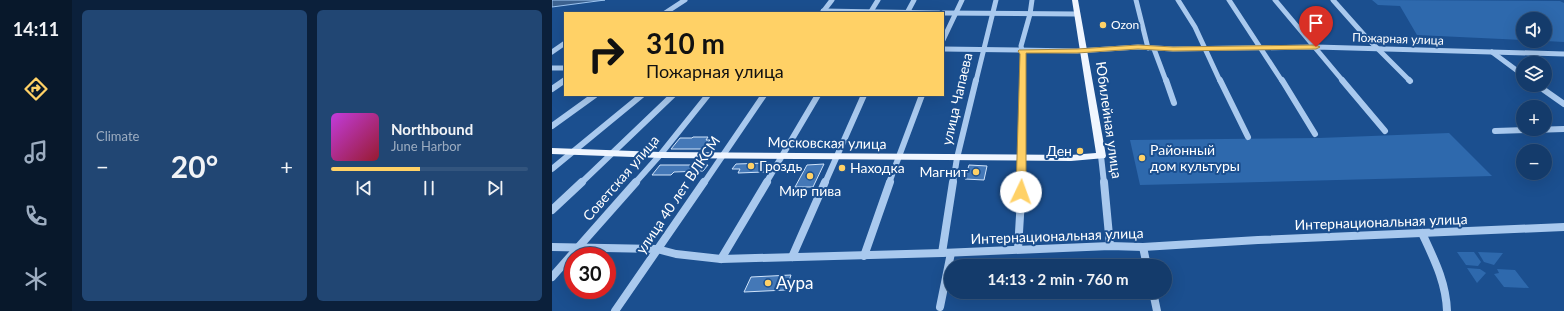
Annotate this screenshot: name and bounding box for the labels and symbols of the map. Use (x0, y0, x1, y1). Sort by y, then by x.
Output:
pin (1299, 6, 1333, 47)
place label: Ozon (1111, 17, 1139, 32)
marker: Ozon (1098, 20, 1108, 30)
street label: Пожарная улица (1352, 29, 1444, 48)
street label: улица Чапаева (938, 51, 975, 147)
street label: Юбилейная улица (1093, 60, 1126, 180)
street label: Советская улица (579, 131, 662, 224)
street label: улица 40 лет ВЛКСМ (632, 133, 723, 257)
street label: Московская улица (767, 133, 887, 152)
place label: Районный дом культуры (1150, 141, 1240, 174)
place label: Ден (1046, 142, 1072, 159)
marker: Ден (1075, 146, 1085, 156)
marker: Районный дом культуры (1137, 153, 1147, 163)
place label: Гроздь (759, 157, 802, 174)
place label: Находка (850, 159, 905, 176)
marker: Гроздь (746, 161, 756, 171)
marker: Находка (837, 163, 847, 173)
place label: Магнит (919, 163, 968, 180)
marker: Магнит (971, 167, 981, 177)
marker: Мир пива (805, 171, 815, 181)
position arrow (1000, 171, 1042, 213)
place label: Мир пива (779, 182, 841, 199)
street label: Интернациональная улица (1294, 210, 1468, 233)
street label: Интернациональная улица (970, 224, 1144, 247)
speed limit sign: 30 (564, 247, 616, 299)
place label: Аура (776, 272, 814, 293)
marker: Аура (763, 278, 773, 288)

